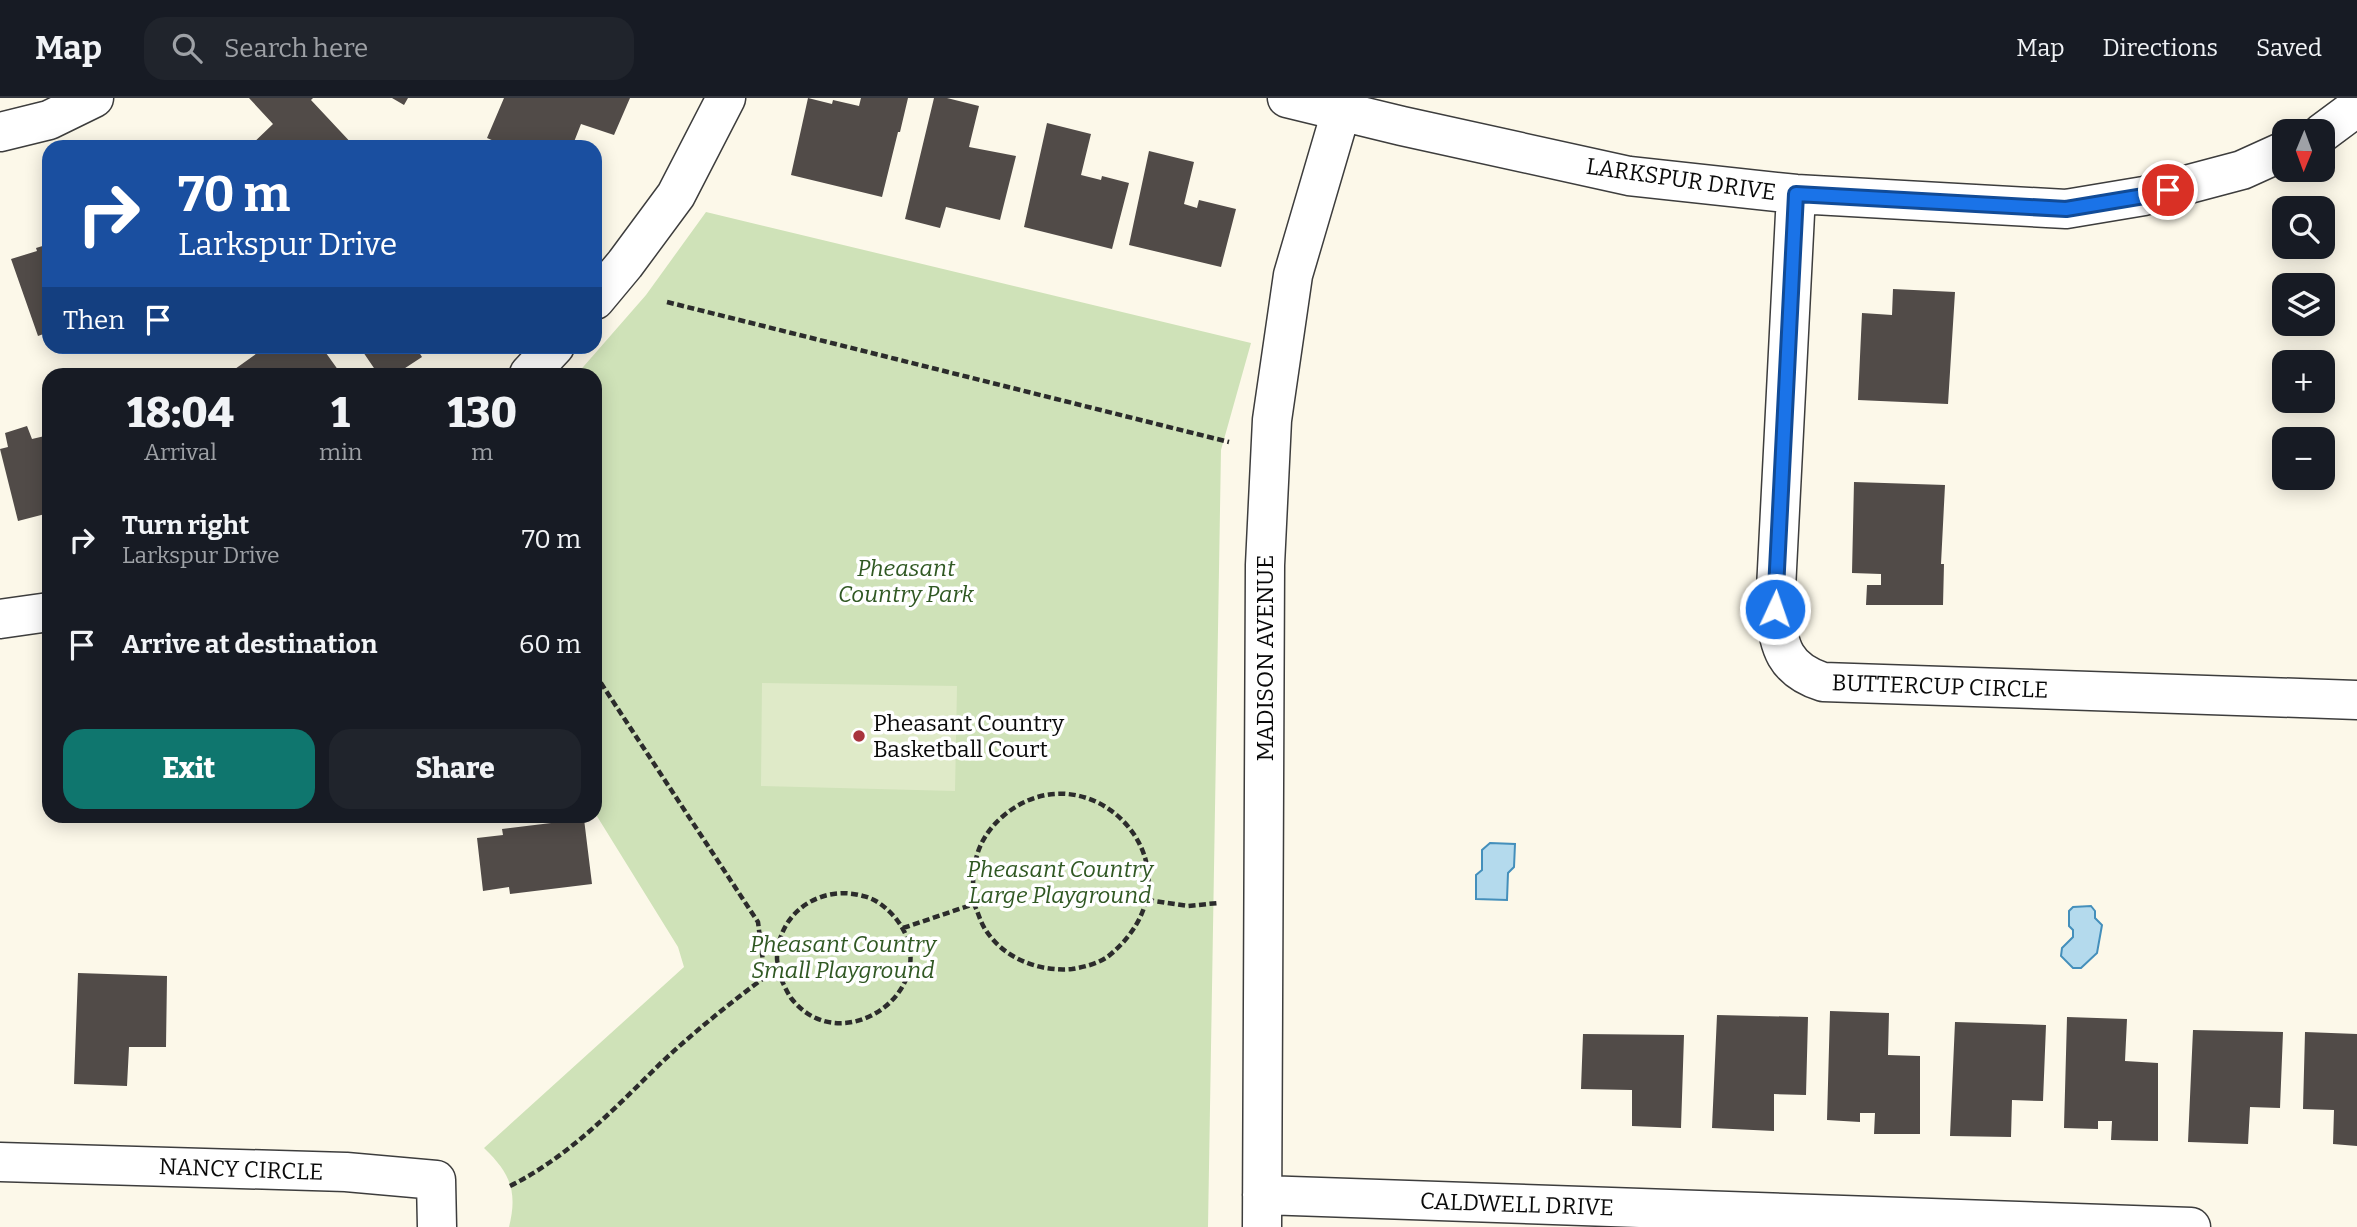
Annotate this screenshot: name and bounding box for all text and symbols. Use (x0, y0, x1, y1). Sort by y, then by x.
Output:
search box (144, 17, 634, 80)
text: Map (35, 28, 102, 68)
icon: search (168, 29, 206, 67)
text: Search here (224, 33, 368, 64)
text: Map (2016, 34, 2065, 62)
text: Directions (2103, 34, 2218, 62)
text: Saved (2256, 34, 2322, 62)
north arrow (2272, 119, 2334, 182)
map controls (2272, 119, 2335, 490)
street label: LARKSPUR DRIVE (1584, 152, 1778, 206)
pin (2138, 160, 2198, 220)
text: 70 m (178, 165, 290, 224)
icon: right (63, 168, 154, 259)
icon: arrive (2149, 171, 2187, 209)
button: search (2272, 196, 2335, 259)
text: Larkspur Drive (178, 225, 397, 263)
button: layers (2272, 273, 2335, 336)
icon: arrive (139, 301, 177, 339)
text: Then (63, 305, 125, 336)
button: + (2272, 350, 2335, 413)
text: 18:04 (127, 388, 234, 438)
text: 1 (331, 388, 350, 438)
text: 130 (447, 388, 517, 438)
button: − (2272, 427, 2335, 490)
text: Arrival (144, 438, 217, 466)
text: min (319, 438, 362, 466)
text: m (471, 438, 493, 466)
text: Turn right (122, 510, 249, 541)
icon: right (63, 521, 101, 559)
text: 70 m (522, 524, 581, 555)
text: Larkspur Drive (122, 541, 280, 569)
park label: Pheasant Country Park (838, 554, 975, 608)
street label: MADISON AVENUE (1251, 555, 1279, 761)
position arrow (1738, 572, 1812, 646)
icon: arrive (63, 626, 101, 664)
text: Arrive at destination (122, 629, 377, 660)
text: 60 m (519, 629, 581, 660)
street label: BUTTERCUP CIRCLE (1831, 668, 2049, 704)
place label: Pheasant Country Basketball Court (873, 709, 1065, 763)
marker: Pheasant Country Basketball Court (851, 728, 867, 744)
button: Exit (63, 729, 315, 809)
button: Share (329, 729, 581, 809)
park label: Pheasant Country Large Playground (967, 855, 1154, 909)
park label: Pheasant Country Small Playground (750, 930, 937, 984)
street label: NANCY CIRCLE (158, 1152, 324, 1186)
street label: CALDWELL DRIVE (1420, 1187, 1614, 1221)

